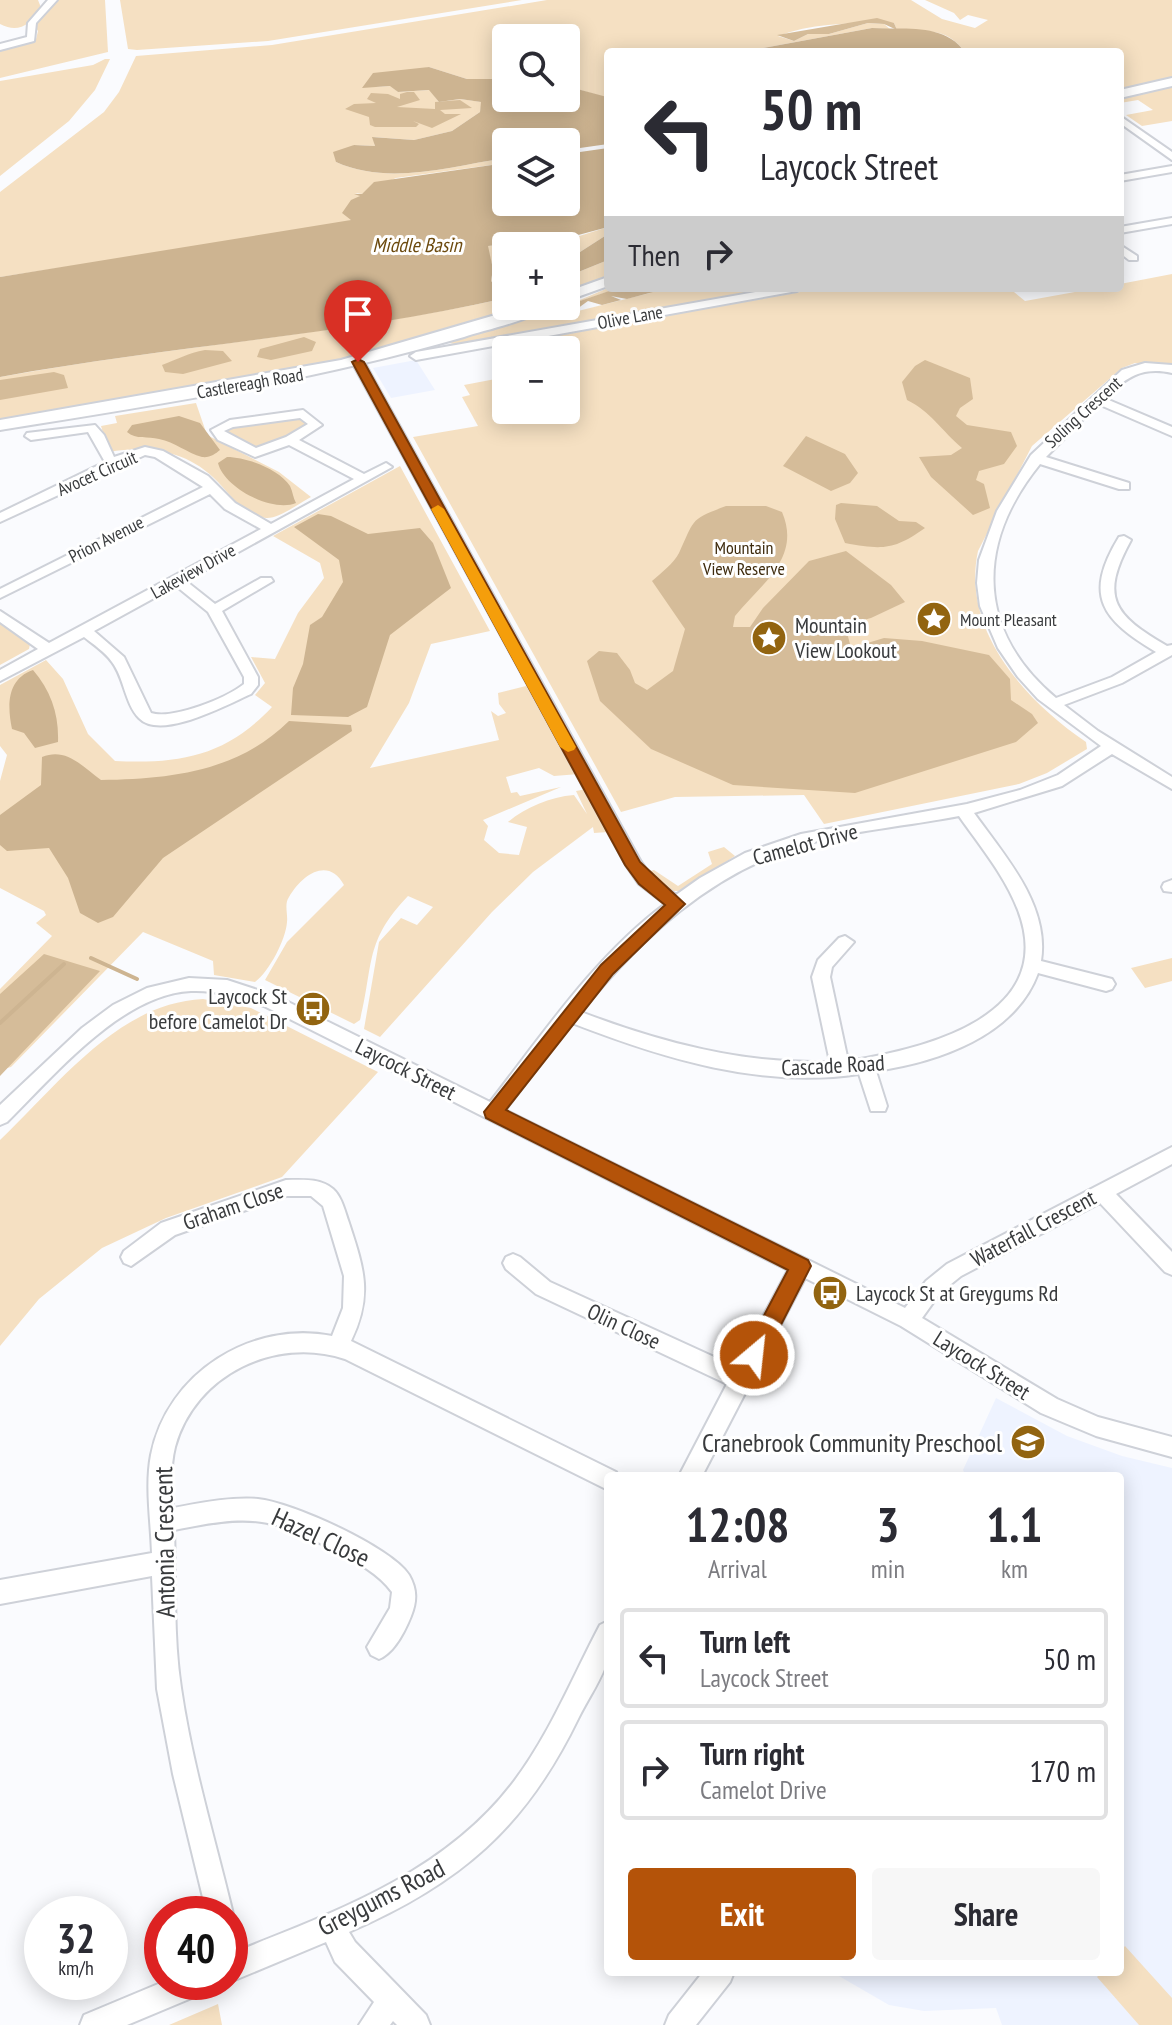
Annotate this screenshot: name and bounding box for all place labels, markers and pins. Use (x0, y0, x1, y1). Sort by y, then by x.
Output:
pin (324, 280, 392, 362)
place icon: Mount Pleasant (915, 600, 953, 638)
place label: Mount Pleasant (960, 608, 1057, 631)
place label: Mountain View Lookout (794, 611, 897, 664)
place icon: Mountain View Lookout (750, 619, 788, 657)
place label: Laycock St before Camelot Dr (149, 982, 287, 1035)
bus stop icon: Laycock St before Camelot Dr (294, 990, 332, 1028)
bus stop icon: Laycock St at Greygums Rd (811, 1274, 849, 1312)
place label: Laycock St at Greygums Rd (856, 1279, 1058, 1307)
school or university icon: Cranebrook Community Preschool (1009, 1423, 1047, 1461)
place label: Cranebrook Community Preschool (702, 1426, 1002, 1459)

